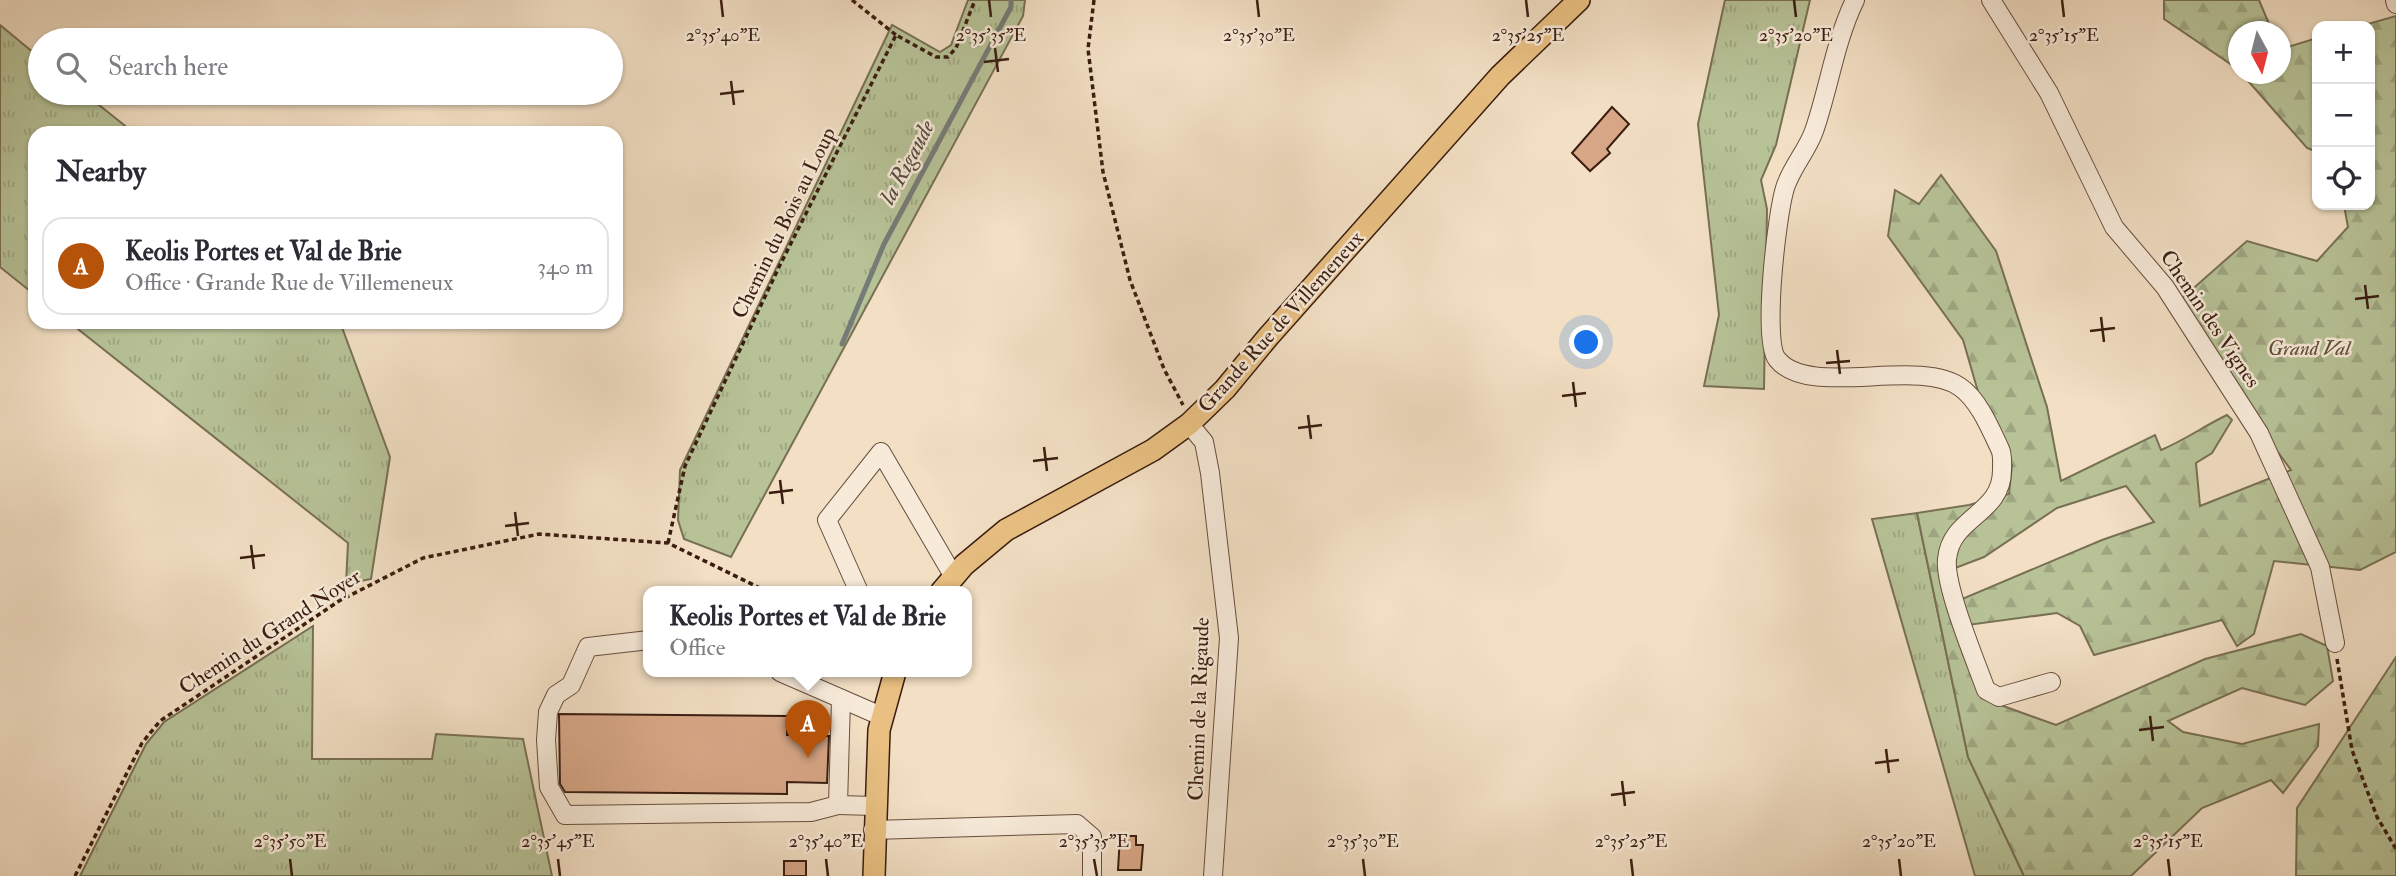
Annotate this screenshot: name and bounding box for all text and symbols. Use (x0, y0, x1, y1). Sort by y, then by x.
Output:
north arrow (2228, 21, 2291, 84)
map controls (2312, 21, 2375, 210)
button: + (2312, 21, 2375, 84)
text: 2°35'40"E (686, 24, 760, 47)
text: 2°35'35"E (956, 24, 1026, 47)
text: 2°35'30"E (1223, 24, 1295, 47)
text: 2°35'25"E (1492, 24, 1564, 47)
text: 2°35'20"E (1759, 24, 1833, 47)
text: 2°35'15"E (2029, 24, 2099, 47)
search box (28, 28, 623, 105)
icon: search (52, 48, 90, 86)
text: Search here (108, 51, 228, 83)
button: − (2312, 84, 2375, 147)
water label: la Rigaude (872, 115, 941, 210)
street label: Chemin du Bois au Loup (726, 123, 842, 323)
button: locate (2312, 147, 2375, 210)
text: Nearby (56, 153, 146, 190)
street label: Grande Rue de Villemeneux (1192, 225, 1370, 419)
text: Keolis Portes et Val de Brie (125, 236, 402, 268)
street label: Chemin des Vignes (2154, 245, 2266, 393)
text: A (74, 252, 88, 281)
text: 340 m (537, 252, 593, 281)
text: Office · Grande Rue de Villemeneux (125, 268, 453, 297)
your location (1569, 325, 1603, 359)
park label: Grand Val (2268, 335, 2352, 362)
street label: Chemin du Grand Noyer (174, 563, 366, 701)
popup (643, 586, 972, 677)
text: Keolis Portes et Val de Brie (669, 601, 946, 633)
street label: Chemin de la Rigaude (1182, 616, 1216, 801)
text: Office (669, 633, 725, 662)
pin: A (785, 700, 831, 758)
text: 2°35'50"E (254, 830, 326, 853)
text: 2°35'45"E (521, 830, 595, 853)
text: 2°35'40"E (789, 830, 863, 853)
text: 2°35'35"E (1059, 830, 1129, 853)
text: 2°35'30"E (1327, 830, 1399, 853)
text: 2°35'25"E (1595, 830, 1667, 853)
text: 2°35'20"E (1862, 830, 1936, 853)
text: 2°35'15"E (2133, 830, 2203, 853)

